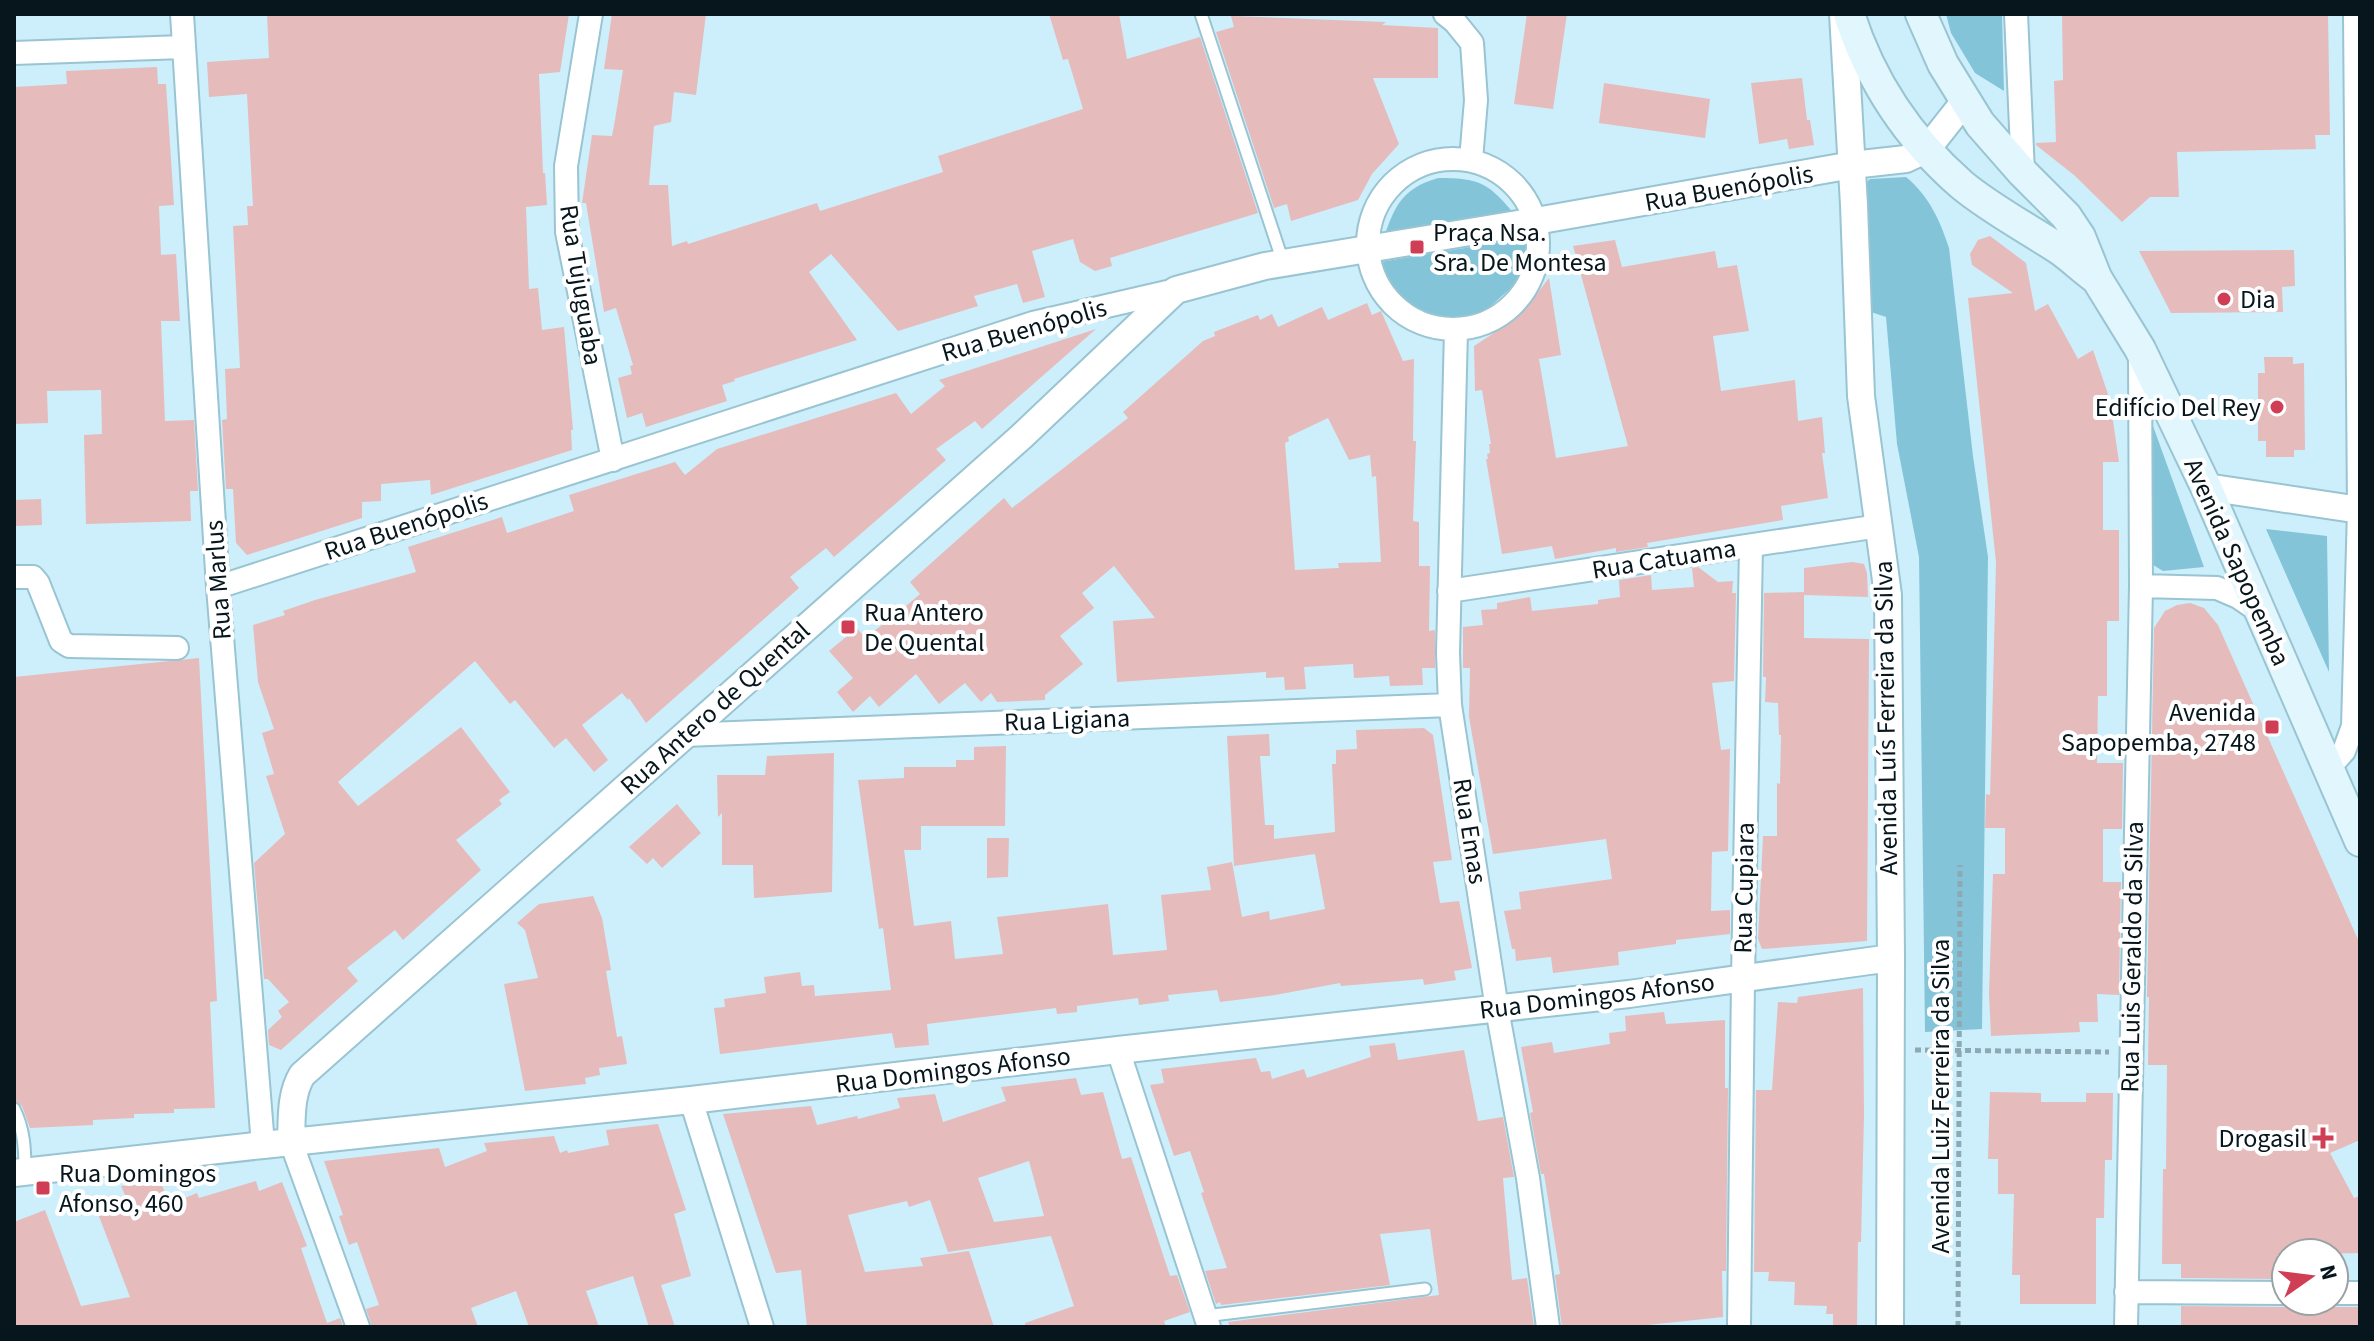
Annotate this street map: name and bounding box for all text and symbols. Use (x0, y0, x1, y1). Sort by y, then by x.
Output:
street label: Rua Buenópolis (1642, 155, 1816, 221)
street label: Rua Tujuguaba (550, 202, 612, 368)
place label: Praça Nsa. Sra. De Montesa (1433, 214, 1607, 281)
marker: Praça Nsa. Sra. De Montesa (1408, 238, 1426, 256)
place label: Dia (2240, 281, 2276, 318)
street label: Rua Buenópolis (937, 289, 1111, 371)
marker: Dia (2215, 290, 2233, 308)
place label: Edifício Del Rey (2095, 389, 2261, 426)
marker: Edifício Del Rey (2268, 398, 2286, 416)
street label: Avenida Sapopemba (2175, 452, 2299, 672)
street label: Rua Buenópolis (319, 482, 493, 570)
street label: Rua Marlus (195, 519, 241, 641)
street label: Rua Catuama (1589, 529, 1739, 589)
street label: Avenida Luís Ferreira da Silva (1865, 560, 1907, 876)
place label: Rua Antero De Quental (864, 594, 985, 661)
street label: Rua Antero de Quental (612, 613, 818, 803)
marker: Rua Antero De Quental (839, 618, 857, 636)
place label: Avenida Sapopemba, 2748 (2061, 694, 2256, 761)
street label: Rua Ligiana (1003, 699, 1131, 741)
marker: Avenida Sapopemba, 2748 (2263, 718, 2281, 736)
street label: Rua Emas (1443, 776, 1497, 887)
street label: Rua Luis Geraldo da Silva (2111, 821, 2153, 1093)
street label: Rua Cupiara (1724, 822, 1764, 954)
street label: Avenida Luiz Ferreira da Silva (1922, 939, 1959, 1253)
street label: Rua Domingos Afonso (1477, 963, 1717, 1029)
street label: Rua Domingos Afonso (833, 1037, 1073, 1103)
place label: Drogasil (2218, 1120, 2307, 1157)
marker: Drogasil (2314, 1129, 2332, 1147)
place label: Rua Domingos Afonso, 460 (59, 1155, 216, 1222)
marker: Rua Domingos Afonso, 460 (34, 1179, 52, 1197)
north arrow (2270, 1237, 2350, 1317)
text: N (2311, 1261, 2346, 1283)

